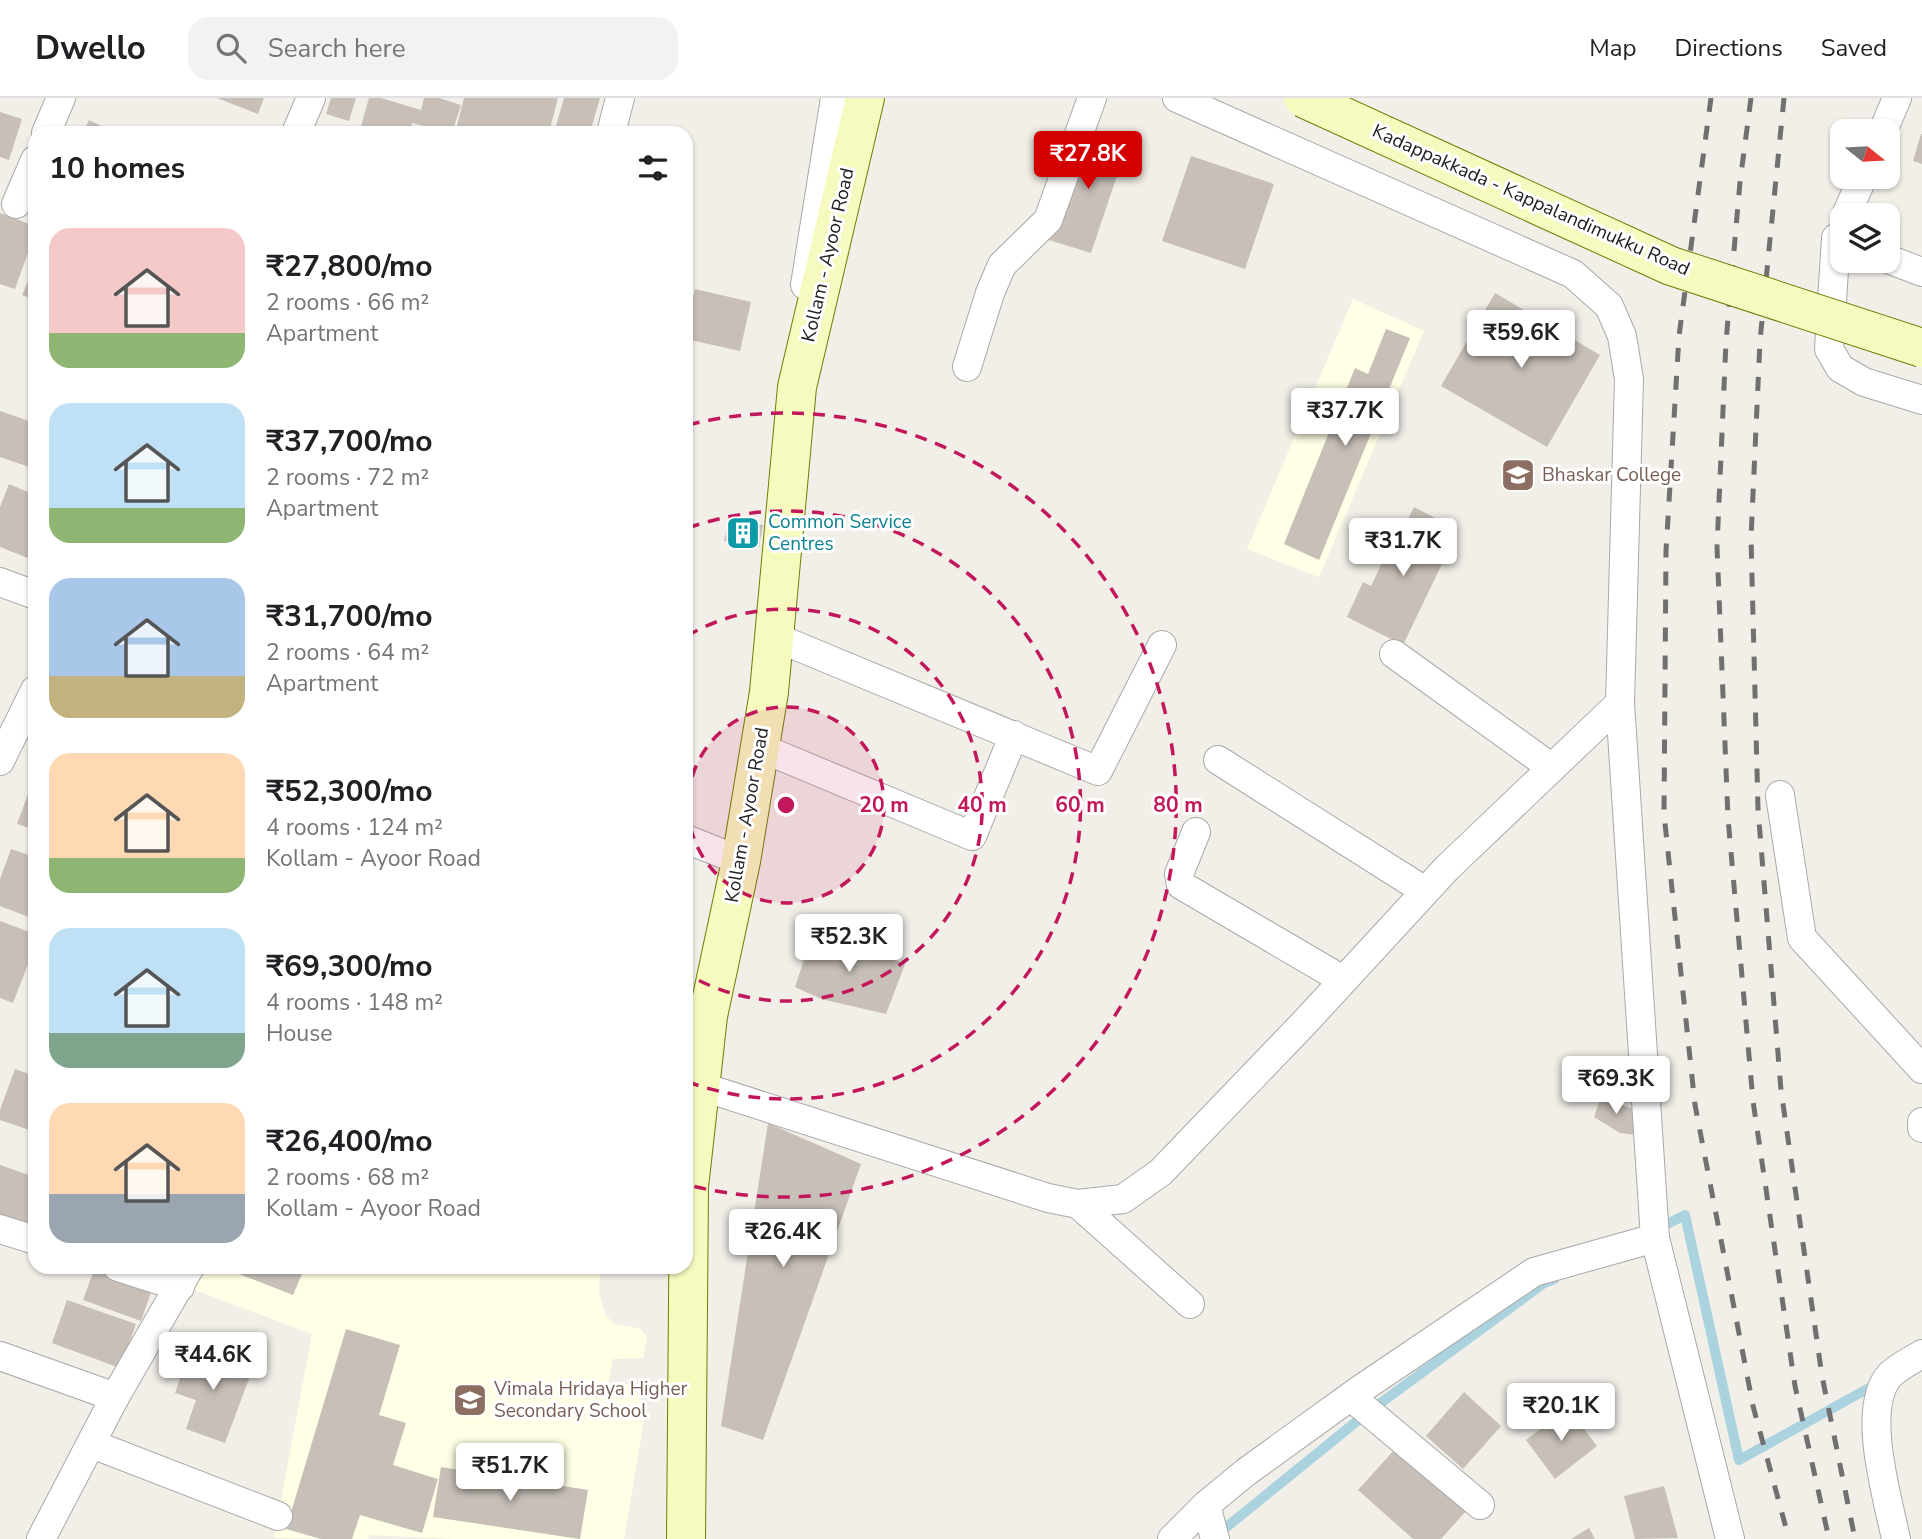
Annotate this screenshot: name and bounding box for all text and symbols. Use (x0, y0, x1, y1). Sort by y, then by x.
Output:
search box (188, 17, 678, 80)
text: Dwello (35, 26, 146, 71)
icon: search (212, 29, 250, 67)
text: Search here (268, 31, 406, 66)
text: Map (1589, 32, 1636, 64)
text: Directions (1674, 32, 1783, 64)
text: Saved (1821, 32, 1887, 64)
street label: Kadappakkada - Kappalandimukku Road (1368, 118, 1694, 282)
north arrow (1830, 119, 1900, 189)
map controls (1830, 119, 1900, 273)
pin: ₹27.8K (1031, 132, 1145, 191)
text: ₹27.8K (1050, 138, 1126, 169)
text: 10 homes (49, 148, 185, 189)
icon: filters (634, 149, 672, 187)
street label: Kollam - Ayoor Road (795, 166, 861, 344)
button: layers (1830, 203, 1900, 273)
text: ₹27,800/mo (266, 246, 433, 287)
icon: home (105, 256, 189, 340)
text: 2 rooms · 66 m² (266, 287, 429, 318)
pin: ₹59.6K (1464, 310, 1578, 370)
text: ₹59.6K (1483, 317, 1559, 348)
text: Apartment (266, 318, 378, 349)
pin: ₹37.7K (1288, 388, 1402, 448)
text: ₹37.7K (1307, 395, 1383, 426)
text: ₹37,700/mo (266, 421, 433, 462)
icon: home (105, 431, 189, 515)
school or university icon: Bhaskar College (1499, 456, 1537, 494)
text: 2 rooms · 72 m² (266, 462, 429, 493)
place label: Bhaskar College (1542, 462, 1681, 488)
text: Apartment (266, 493, 378, 524)
place label: Common Service Centres (768, 509, 912, 557)
building icon: Common Service Centres (724, 514, 762, 552)
pin: ₹31.7K (1346, 518, 1460, 578)
text: ₹31.7K (1365, 525, 1441, 556)
text: ₹31,700/mo (266, 596, 433, 637)
icon: home (105, 606, 189, 690)
text: 2 rooms · 64 m² (266, 637, 429, 668)
text: Apartment (266, 668, 378, 699)
street label: Kollam - Ayoor Road (719, 725, 775, 905)
text: ₹52,300/mo (266, 771, 433, 812)
icon: home (105, 781, 189, 865)
text: 20 m (859, 791, 909, 819)
text: 40 m (957, 791, 1007, 819)
text: 60 m (1055, 791, 1105, 819)
text: 80 m (1153, 791, 1203, 819)
centre of rings (774, 793, 798, 817)
text: 4 rooms · 124 m² (266, 812, 443, 843)
text: Kollam - Ayoor Road (266, 843, 481, 874)
pin: ₹52.3K (792, 914, 906, 974)
text: ₹52.3K (811, 921, 887, 952)
text: ₹69,300/mo (266, 946, 433, 987)
icon: home (105, 956, 189, 1040)
text: 4 rooms · 148 m² (266, 987, 443, 1018)
text: House (266, 1018, 333, 1049)
pin: ₹69.3K (1559, 1056, 1673, 1116)
text: ₹69.3K (1578, 1063, 1654, 1094)
text: ₹26,400/mo (266, 1121, 433, 1162)
icon: home (105, 1131, 189, 1215)
text: 2 rooms · 68 m² (266, 1162, 429, 1193)
text: Kollam - Ayoor Road (266, 1193, 481, 1224)
pin: ₹26.4K (726, 1210, 840, 1269)
text: ₹26.4K (745, 1216, 821, 1247)
pin: ₹44.6K (156, 1332, 270, 1392)
text: ₹44.6K (175, 1339, 251, 1370)
place label: Vimala Hridaya Higher Secondary School (493, 1376, 688, 1424)
school or university icon: Vimala Hridaya Higher Secondary School (451, 1381, 489, 1419)
pin: ₹20.1K (1504, 1384, 1618, 1443)
text: ₹20.1K (1523, 1390, 1599, 1421)
pin: ₹51.7K (453, 1444, 567, 1503)
text: ₹51.7K (472, 1450, 548, 1481)

